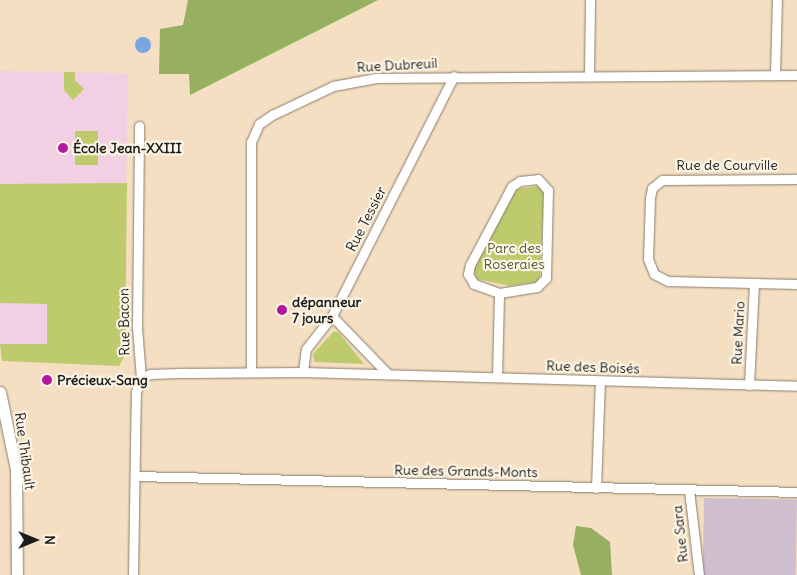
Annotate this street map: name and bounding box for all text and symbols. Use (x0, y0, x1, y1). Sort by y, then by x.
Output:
street label: Rue Dubreuil (356, 54, 438, 76)
place label: École Jean-XXIII (73, 140, 182, 156)
marker: École Jean-XXIII (57, 142, 69, 154)
street label: Rue de Courville (676, 157, 778, 173)
street label: Rue Tessier (342, 184, 390, 254)
park label: Parc des Roseraies (483, 240, 545, 272)
street label: Rue Bacon (115, 288, 133, 356)
place label: dépanneur 7 jours (292, 294, 361, 326)
street label: Rue Mario (728, 301, 748, 365)
marker: dépanneur 7 jours (276, 304, 288, 316)
street label: Rue des Boisés (546, 357, 640, 377)
place label: Précieux-Sang (57, 372, 148, 388)
marker: Précieux-Sang (41, 374, 53, 386)
street label: Rue Thibault (11, 411, 39, 491)
street label: Rue des Grands-Monts (394, 461, 538, 481)
street label: Rue Sara (669, 505, 691, 563)
north arrow (10, 515, 60, 565)
text: N (41, 535, 59, 545)

